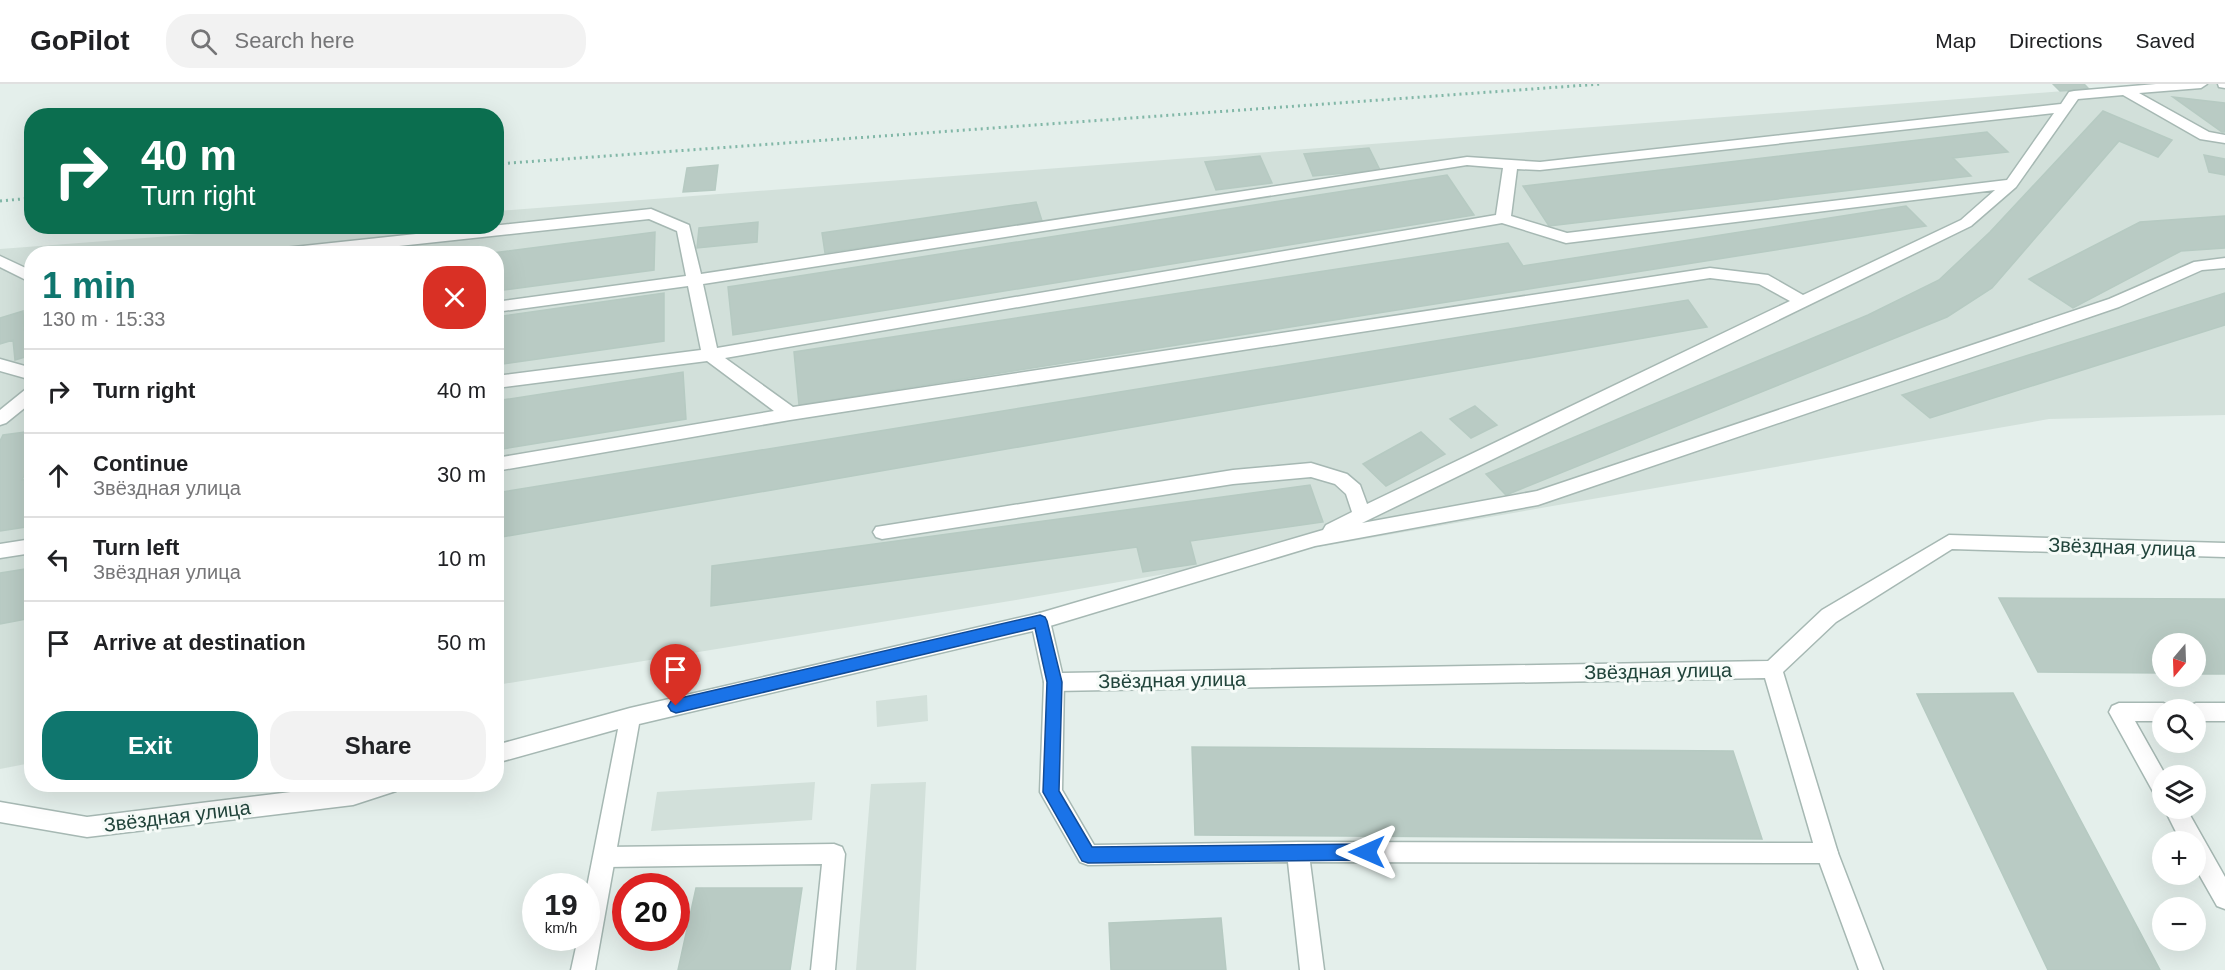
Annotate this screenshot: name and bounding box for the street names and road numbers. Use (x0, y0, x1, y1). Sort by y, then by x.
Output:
street label: Звёздная улица (2048, 533, 2197, 561)
street label: Звёздная улица (1584, 659, 1733, 683)
street label: Звёздная улица (1098, 668, 1247, 692)
street label: Звёздная улица (102, 796, 253, 836)

